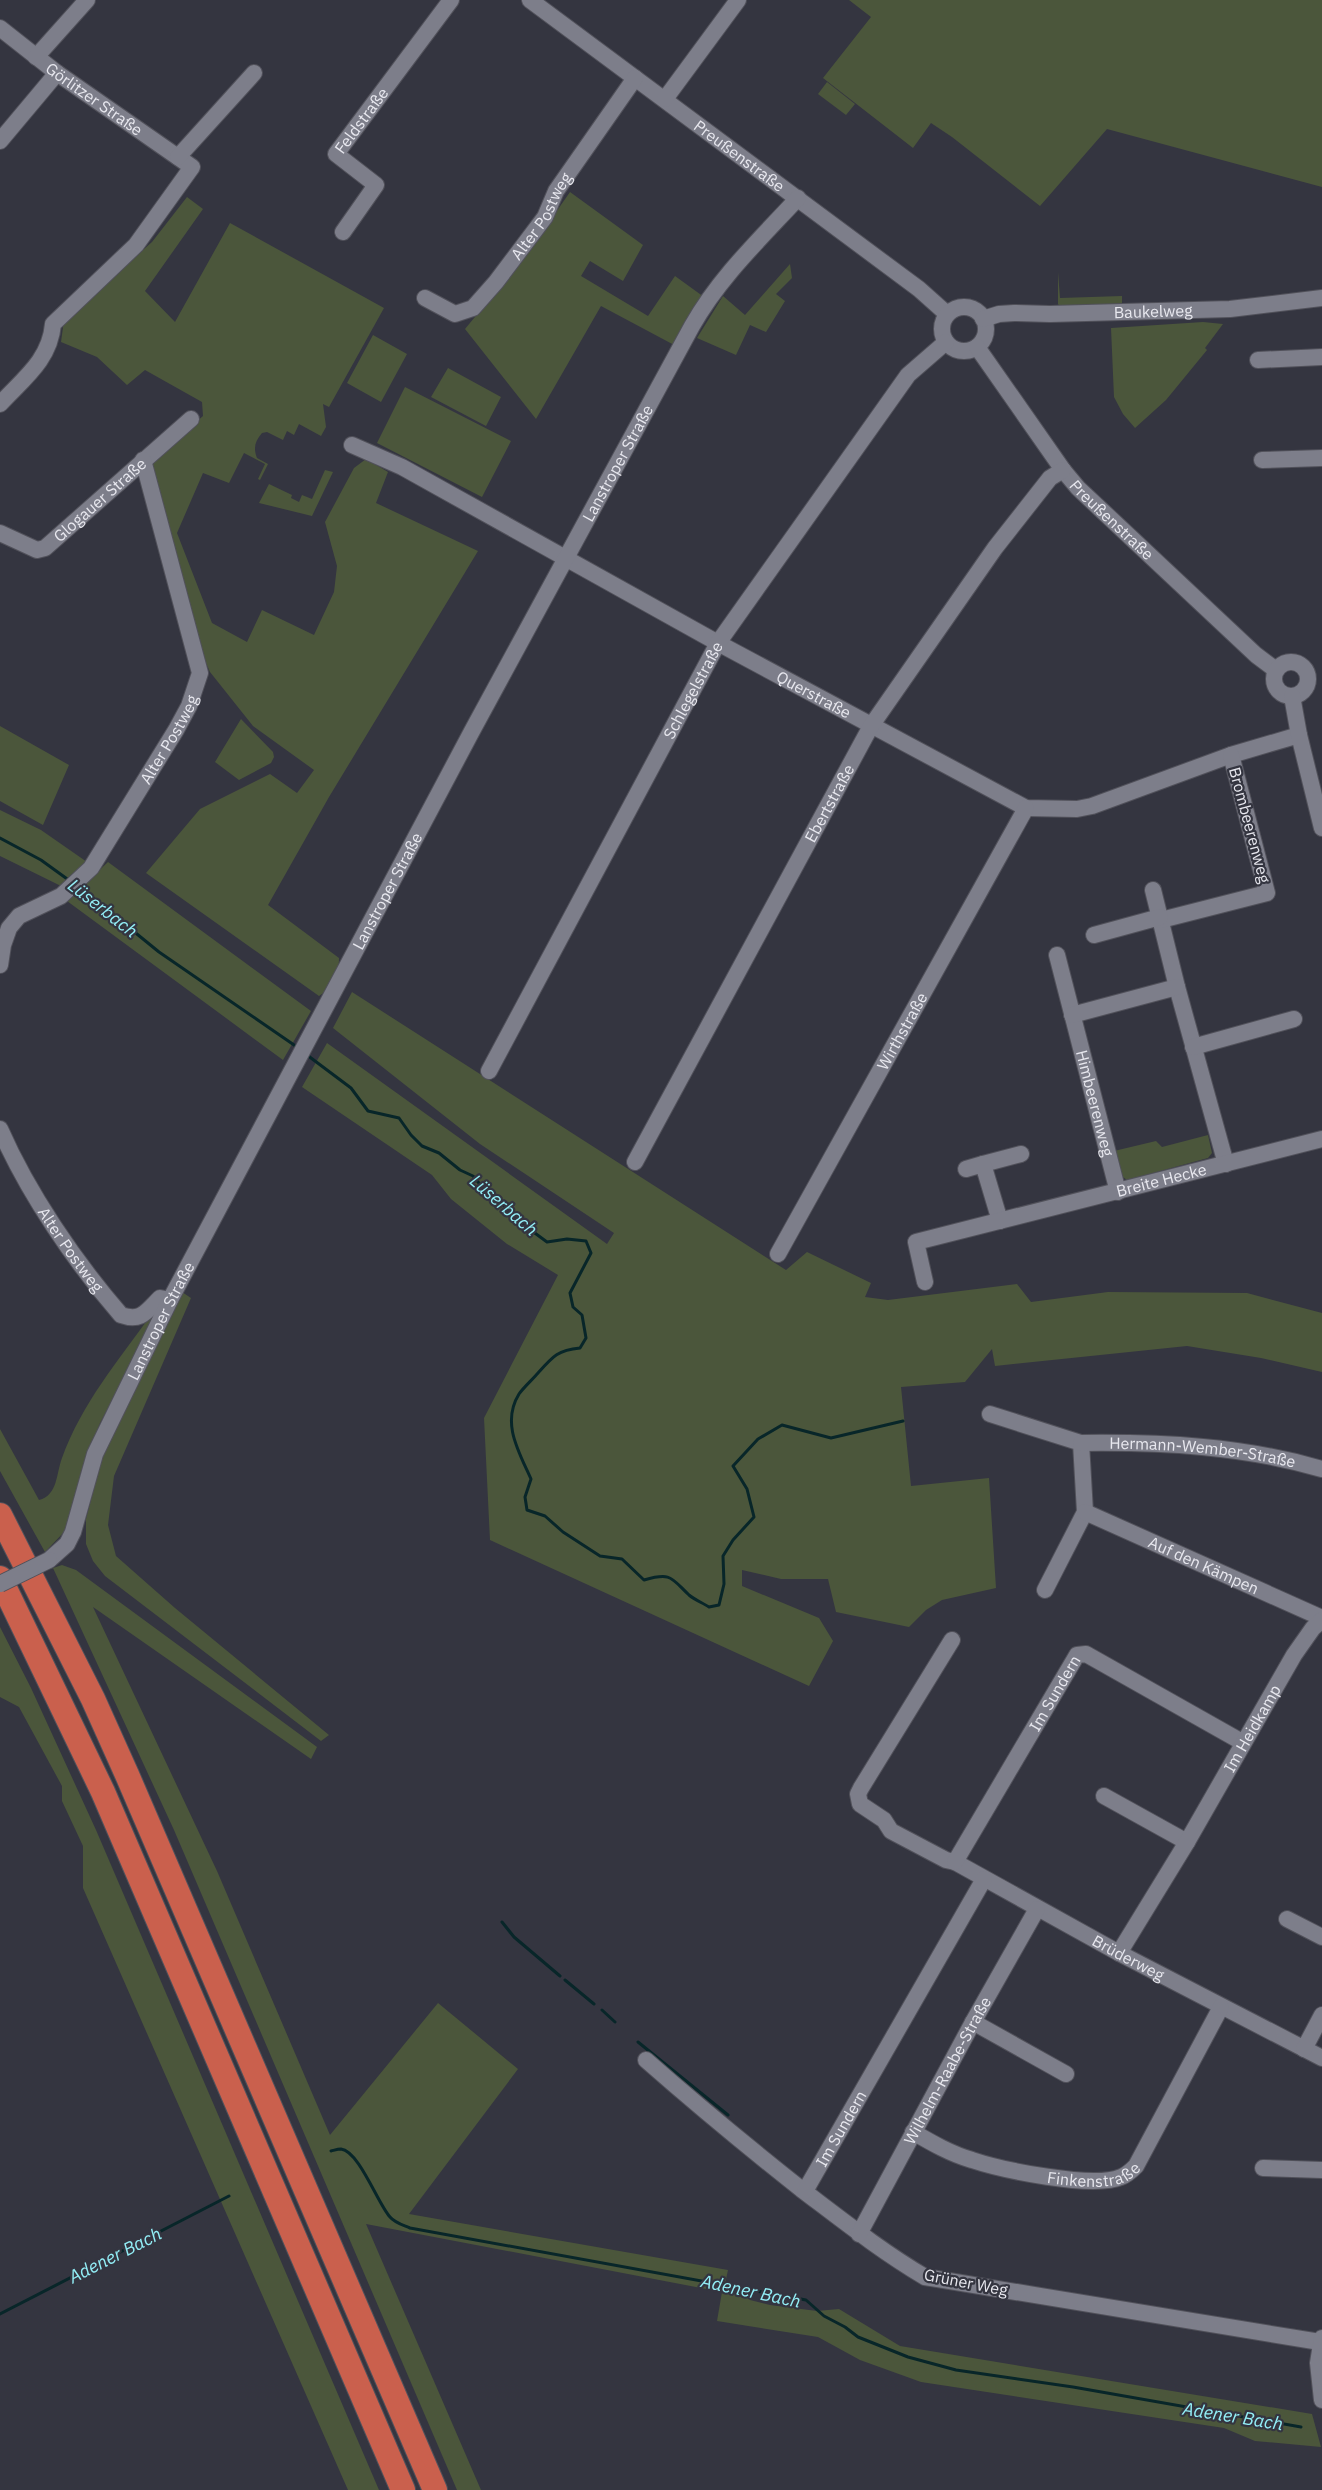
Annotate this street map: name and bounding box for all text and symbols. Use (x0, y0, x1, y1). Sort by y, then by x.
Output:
street label: Görlitzer Straße (42, 58, 147, 140)
street label: Feldstraße (330, 83, 392, 157)
street label: Preußenstraße (690, 115, 789, 196)
street label: Alter Postweg (506, 168, 576, 264)
street label: Baukelweg (1113, 300, 1193, 322)
street label: Lanstroper Straße (578, 401, 657, 525)
street label: Glogauer Straße (49, 453, 150, 546)
street label: Preußenstraße (1065, 476, 1158, 564)
street label: Schlegelstraße (659, 638, 727, 742)
street label: Querstraße (773, 666, 855, 723)
street label: Alter Postweg (135, 692, 202, 787)
street label: Ebertstraße (800, 761, 859, 846)
street label: Brombeerenweg (1225, 765, 1275, 886)
street label: Lanstroper Straße (348, 829, 426, 953)
water label: Lüserbach (63, 874, 143, 942)
street label: Wirthstraße (872, 989, 932, 1073)
street label: Himbeerenweg (1072, 1048, 1119, 1159)
street label: Breite Hecke (1114, 1159, 1209, 1201)
water label: Lüserbach (465, 1169, 543, 1241)
street label: Alter Postweg (34, 1203, 108, 1296)
street label: Lanstroper Straße (123, 1258, 199, 1383)
street label: Hermann-Wember-Straße (1109, 1433, 1298, 1472)
street label: Auf den Kämpen (1145, 1532, 1262, 1598)
street label: Im Sundern (1024, 1652, 1085, 1735)
street label: Im Heidkamp (1219, 1681, 1285, 1776)
street label: Brüderweg (1089, 1930, 1168, 1985)
street label: Wilhelm-Raabe-Straße (899, 1993, 996, 2148)
street label: Im Sundern (811, 2087, 871, 2170)
street label: Finkenstraße (1046, 2157, 1144, 2191)
water label: Adener Bach (64, 2222, 165, 2289)
street label: Grüner Weg (922, 2264, 1010, 2300)
water label: Adener Bach (698, 2269, 803, 2313)
water label: Adener Bach (1180, 2397, 1285, 2435)

